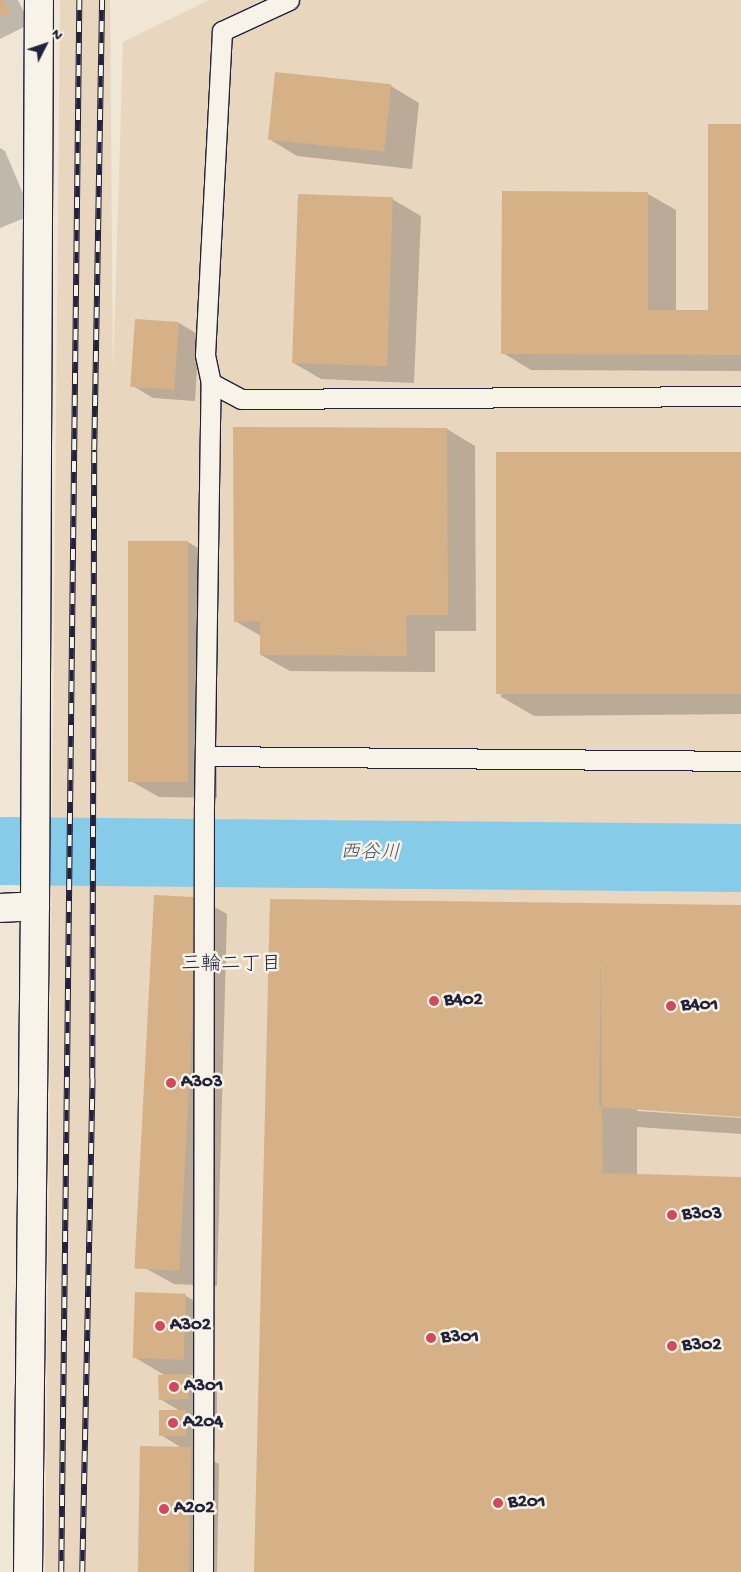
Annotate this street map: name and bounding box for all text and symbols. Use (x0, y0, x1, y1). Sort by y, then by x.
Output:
north arrow (20, 20, 70, 70)
text: N (47, 26, 66, 44)
water label: 西谷川 (340, 841, 400, 867)
district label: 三輪二丁目 (181, 953, 281, 977)
place label: B402 (444, 990, 483, 1012)
marker: B402 (428, 995, 440, 1007)
place label: B401 (681, 995, 718, 1017)
marker: B401 (665, 1000, 677, 1012)
place label: A303 (181, 1072, 223, 1094)
marker: A303 (165, 1077, 177, 1089)
place label: B303 (682, 1204, 722, 1226)
marker: B303 (666, 1209, 678, 1221)
place label: A302 (170, 1315, 211, 1337)
marker: A302 (154, 1320, 166, 1332)
place label: B301 (441, 1327, 479, 1349)
marker: B301 (425, 1332, 437, 1344)
place label: B302 (682, 1335, 722, 1357)
marker: B302 (666, 1340, 678, 1352)
place label: A301 (184, 1376, 224, 1398)
marker: A301 (168, 1381, 180, 1393)
place label: A204 (183, 1412, 223, 1434)
marker: A204 (167, 1417, 179, 1429)
place label: B201 (508, 1492, 545, 1514)
marker: B201 (492, 1497, 504, 1509)
place label: A202 (174, 1498, 215, 1520)
marker: A202 (158, 1503, 170, 1515)

